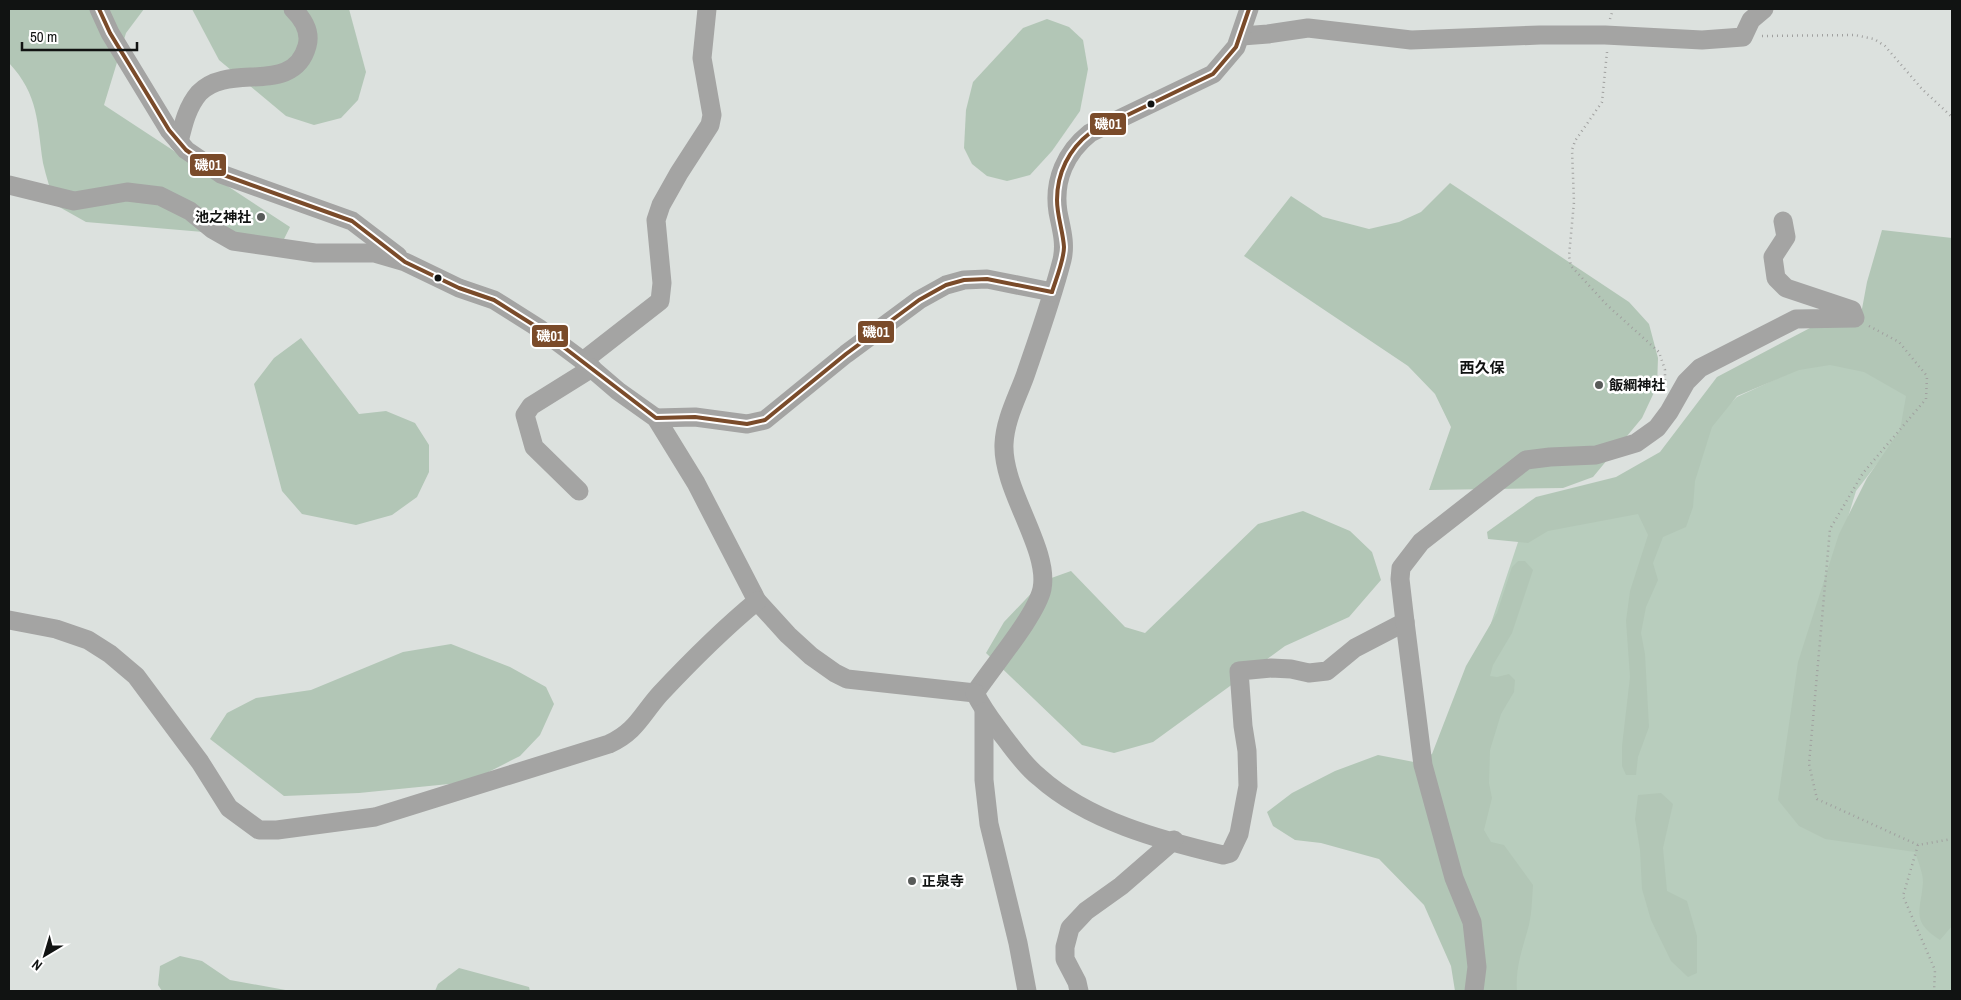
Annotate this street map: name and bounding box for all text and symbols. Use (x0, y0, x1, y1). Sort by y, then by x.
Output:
scale bar (22, 20, 138, 52)
text: 50 m (30, 26, 57, 47)
unlabelled marker (1146, 99, 1156, 109)
line badge: 磯01 (1089, 112, 1127, 136)
text: 磯01 (1094, 115, 1122, 133)
line badge: 磯01 (189, 153, 227, 177)
text: 磯01 (194, 156, 222, 174)
place label: 池之神社 (195, 208, 251, 226)
marker: 池之神社 (255, 211, 267, 223)
unlabelled marker (433, 273, 443, 283)
line badge: 磯01 (857, 320, 895, 344)
text: 磯01 (862, 323, 890, 341)
line badge: 磯01 (531, 324, 569, 348)
text: 磯01 (536, 327, 564, 345)
district label: 西久保 (1459, 357, 1505, 378)
place label: 飯綱神社 (1609, 376, 1665, 394)
marker: 飯綱神社 (1593, 379, 1605, 391)
place label: 正泉寺 (922, 872, 964, 890)
marker: 正泉寺 (906, 875, 918, 887)
north arrow (20, 930, 70, 980)
text: N (28, 956, 46, 975)

